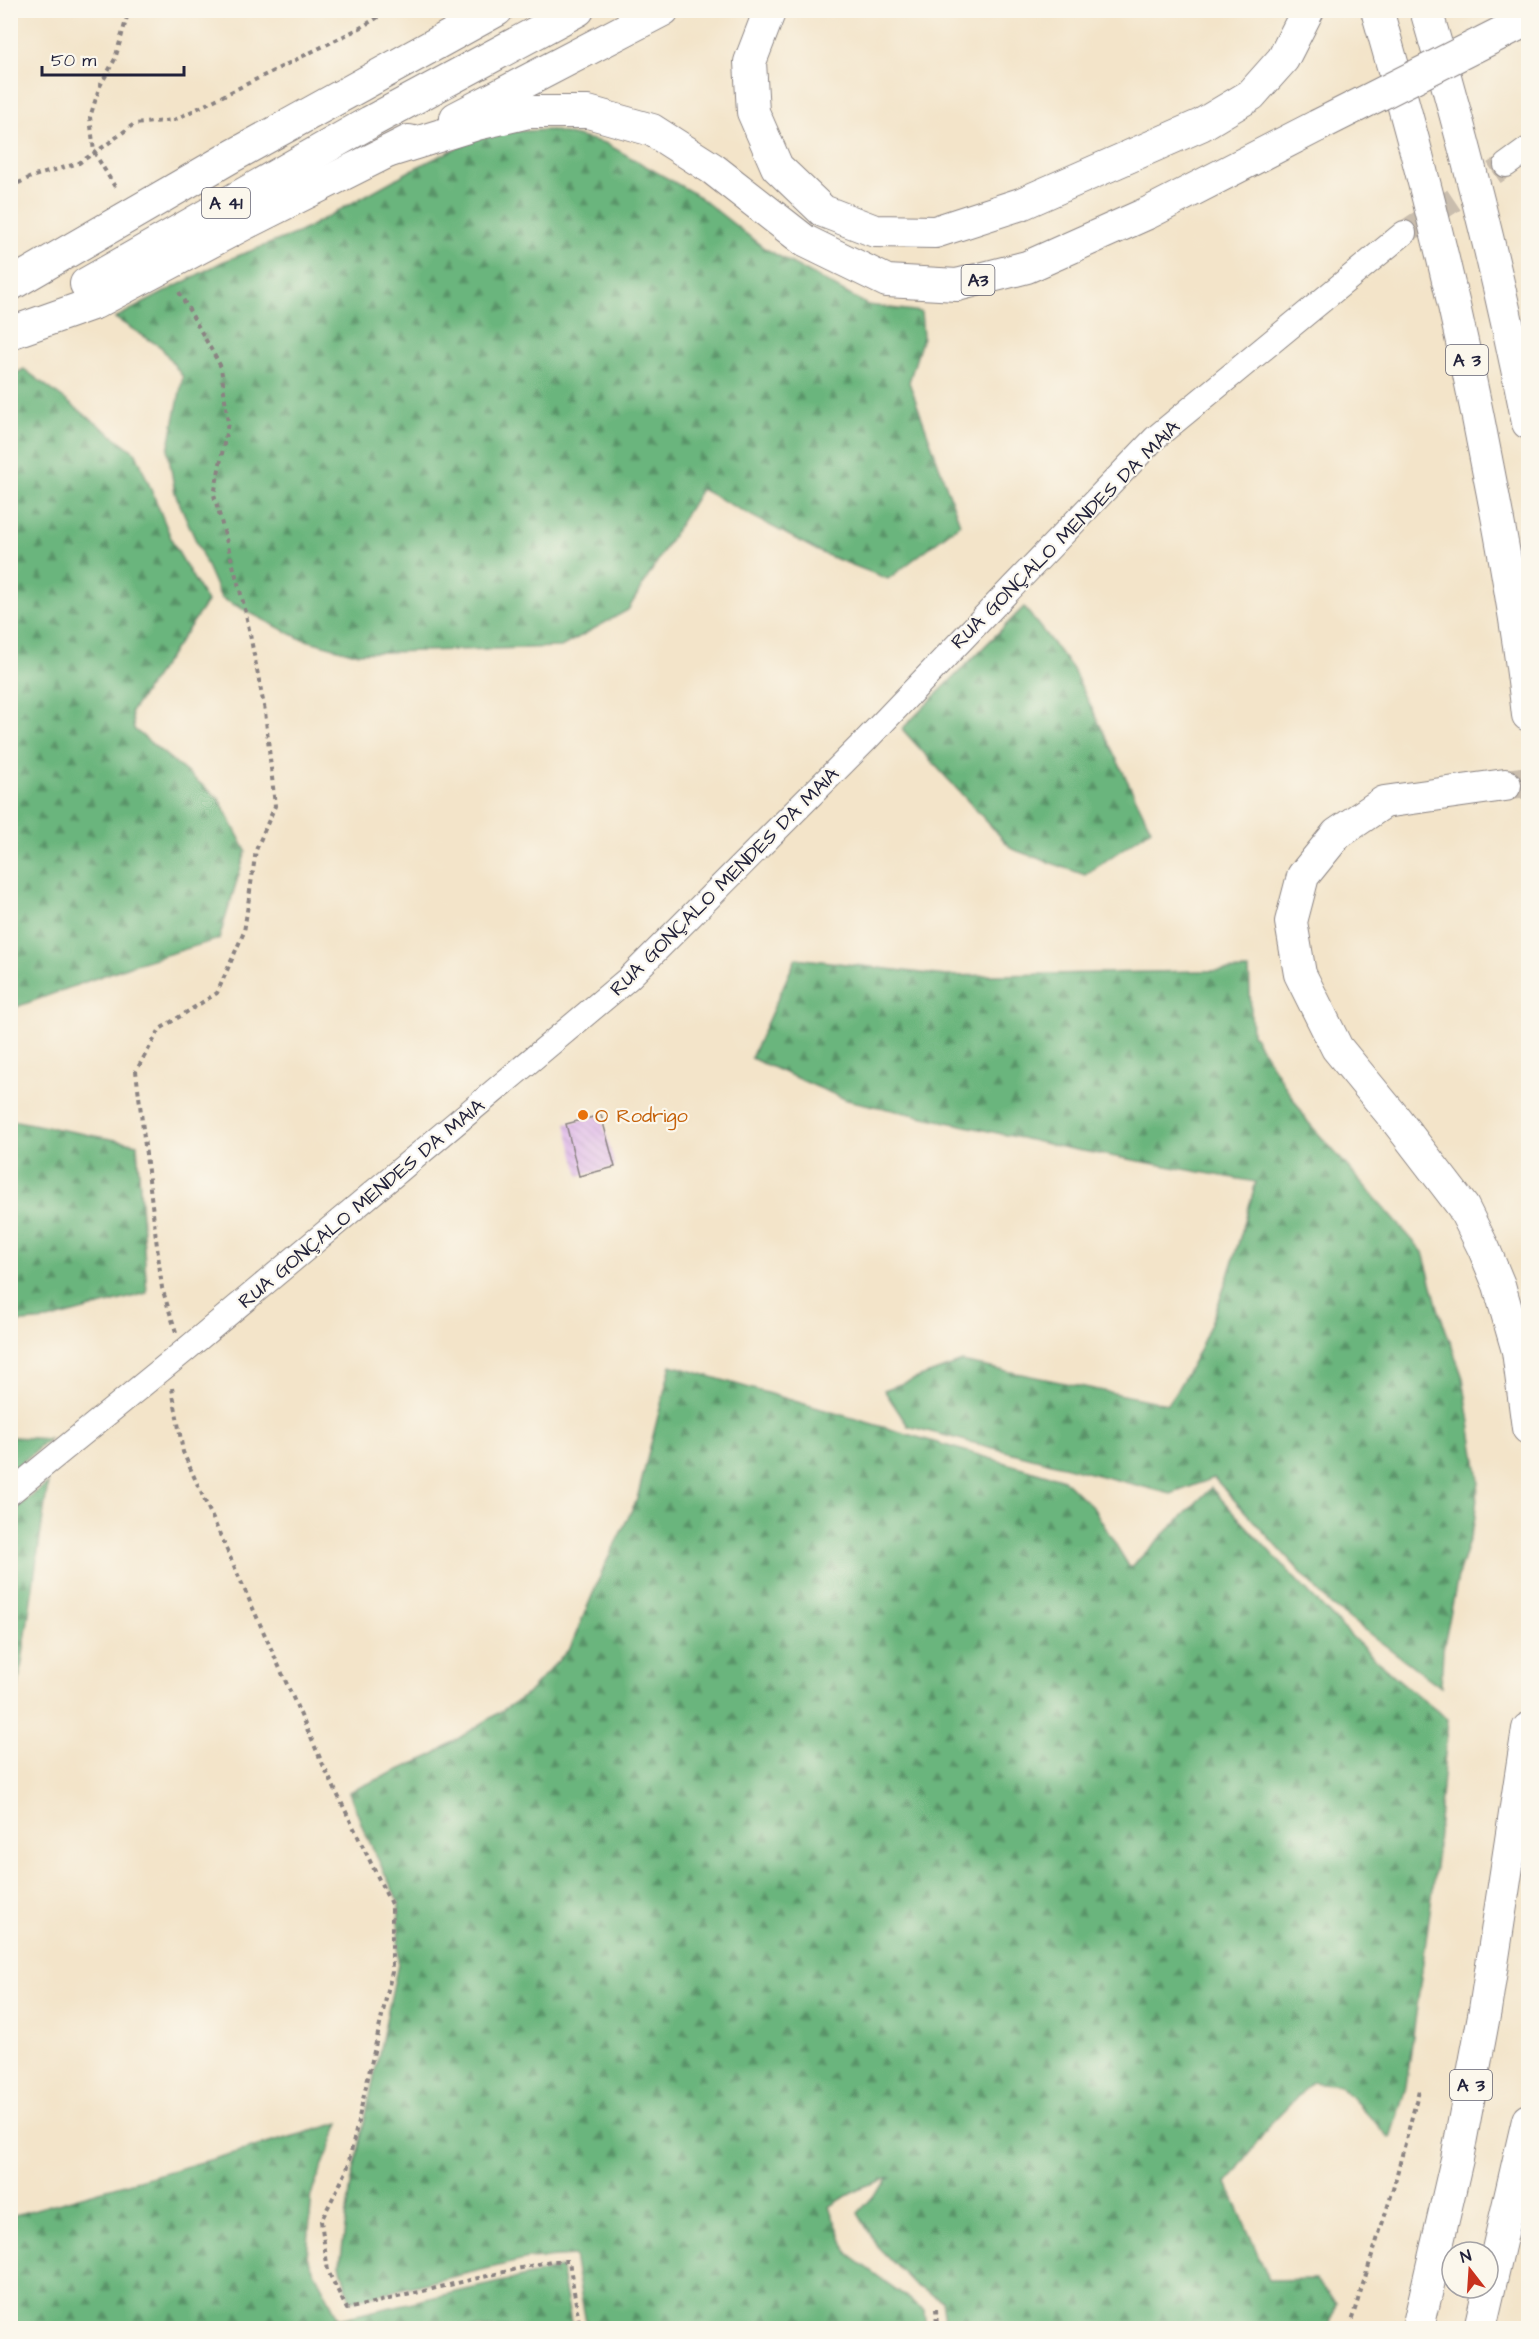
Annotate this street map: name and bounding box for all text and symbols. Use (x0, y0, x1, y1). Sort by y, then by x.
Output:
scale bar (42, 39, 184, 77)
text: 50 m (51, 48, 96, 73)
road number: A 41 (202, 188, 250, 218)
road number: A3 (962, 265, 994, 295)
road number: A 3 (1446, 345, 1488, 375)
street label: RUA GONÇALO MENDES DA MAIA (945, 414, 1187, 656)
street label: RUA GONÇALO MENDES DA MAIA (604, 761, 846, 1003)
street label: RUA GONÇALO MENDES DA MAIA (232, 1092, 491, 1315)
place label: O Rodrigo (595, 1102, 688, 1131)
marker: O Rodrigo (576, 1108, 590, 1122)
road number: A 3 (1450, 2070, 1492, 2100)
north arrow (1440, 2240, 1500, 2300)
text: N (1458, 2245, 1474, 2269)

